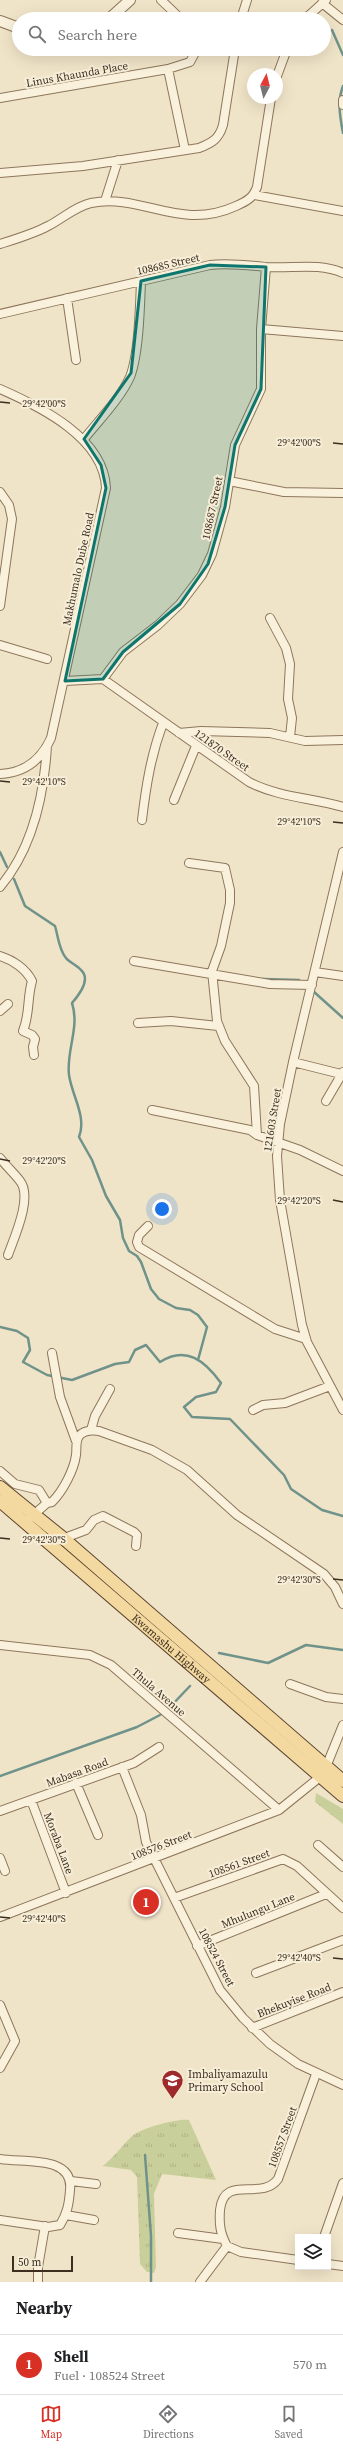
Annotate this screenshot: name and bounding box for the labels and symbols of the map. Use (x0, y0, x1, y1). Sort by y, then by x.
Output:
street label: Linus Khaunda Place (25, 58, 130, 91)
north arrow (247, 68, 283, 104)
street label: 108685 Street (135, 250, 201, 279)
text: 29°42'00"S (22, 397, 66, 410)
text: 29°42'00"S (277, 436, 321, 449)
street label: 108687 Street (198, 475, 227, 541)
street label: Makhumalo Dube Road (59, 510, 98, 627)
street label: 121870 Street (191, 726, 253, 775)
text: 29°42'10"S (22, 775, 66, 788)
text: 29°42'10"S (277, 815, 321, 828)
street label: 121603 Street (260, 1087, 285, 1153)
text: 29°42'20"S (22, 1154, 66, 1167)
text: 29°42'20"S (277, 1194, 321, 1207)
your location (152, 1199, 172, 1219)
text: 29°42'30"S (22, 1533, 66, 1546)
text: 29°42'30"S (277, 1573, 321, 1586)
street label: Kwamashu Highway (128, 1611, 214, 1687)
street label: Thula Avenue (128, 1665, 189, 1720)
street label: Mabasa Road (44, 1754, 111, 1791)
street label: Moraba Lane (40, 1810, 77, 1876)
street label: 108576 Street (129, 1827, 194, 1864)
street label: 108561 Street (207, 1845, 272, 1881)
pin: 1 (133, 1887, 159, 1917)
street label: Mhulungu Lane (219, 1889, 298, 1932)
text: 29°42'40"S (22, 1912, 66, 1925)
street label: 108524 Street (195, 1925, 238, 1989)
text: 29°42'40"S (277, 1951, 321, 1964)
street label: Bhekuyise Road (255, 1979, 334, 2021)
school or university icon: Imbaliyamazulu Primary School (159, 2067, 185, 2100)
place label: Imbaliyamazulu Primary School (188, 2067, 268, 2095)
street label: 108557 Street (264, 2104, 301, 2170)
scale bar (12, 2254, 73, 2273)

